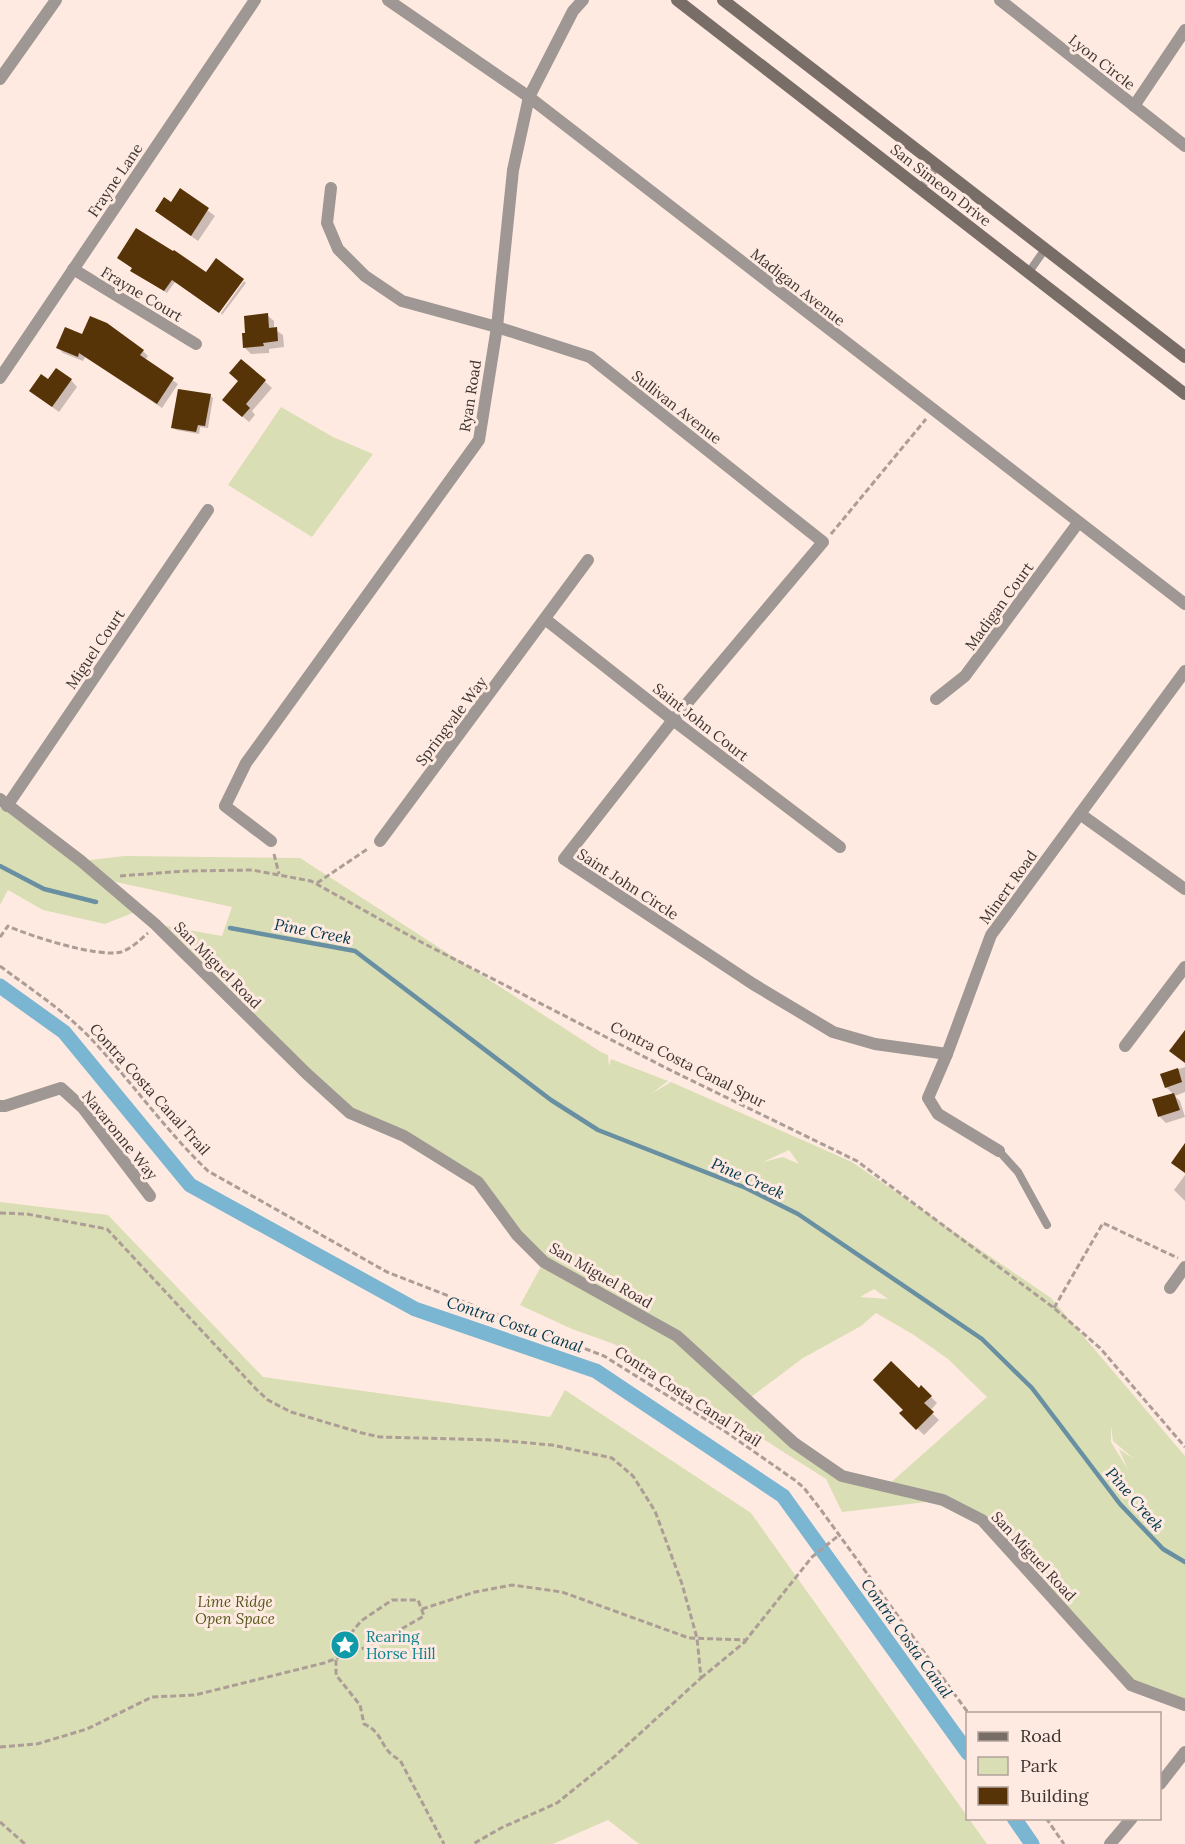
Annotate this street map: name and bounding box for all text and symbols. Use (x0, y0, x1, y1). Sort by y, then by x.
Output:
street label: Lyon Circle (1065, 30, 1139, 94)
street label: Frayne Lane (83, 139, 147, 221)
street label: San Simeon Drive (887, 140, 995, 230)
street label: Madigan Avenue (747, 244, 849, 330)
street label: Frayne Court (98, 262, 186, 326)
street label: Ryan Road (455, 359, 485, 433)
street label: Sullivan Avenue (628, 366, 726, 448)
street label: Madigan Court (961, 558, 1037, 654)
street label: Miguel Court (61, 605, 129, 692)
street label: Springvale Way (411, 673, 491, 769)
street label: Saint John Court (649, 679, 753, 765)
street label: Saint John Circle (574, 844, 682, 924)
street label: Minert Road (975, 846, 1041, 928)
water label: Pine Creek (273, 914, 353, 948)
street label: San Miguel Road (170, 917, 266, 1013)
street label: Contra Costa Canal Spur (607, 1017, 769, 1112)
street label: Contra Costa Canal Trail (86, 1019, 214, 1159)
street label: Navaronne Way (78, 1087, 162, 1184)
water label: Pine Creek (708, 1153, 788, 1203)
street label: San Miguel Road (546, 1238, 656, 1312)
water label: Contra Costa Canal (444, 1291, 586, 1357)
street label: Contra Costa Canal Trail (611, 1342, 765, 1450)
water label: Pine Creek (1102, 1463, 1168, 1535)
street label: San Miguel Road (988, 1507, 1080, 1605)
water label: Contra Costa Canal (857, 1574, 957, 1702)
park label: Lime Ridge Open Space (195, 1592, 275, 1628)
place label: Rearing Horse Hill (366, 1627, 436, 1663)
place icon: Rearing Horse Hill (329, 1629, 361, 1661)
legend (966, 1712, 1161, 1820)
text: Road (1020, 1724, 1062, 1747)
text: Park (1020, 1754, 1058, 1777)
text: Building (1020, 1784, 1090, 1807)

